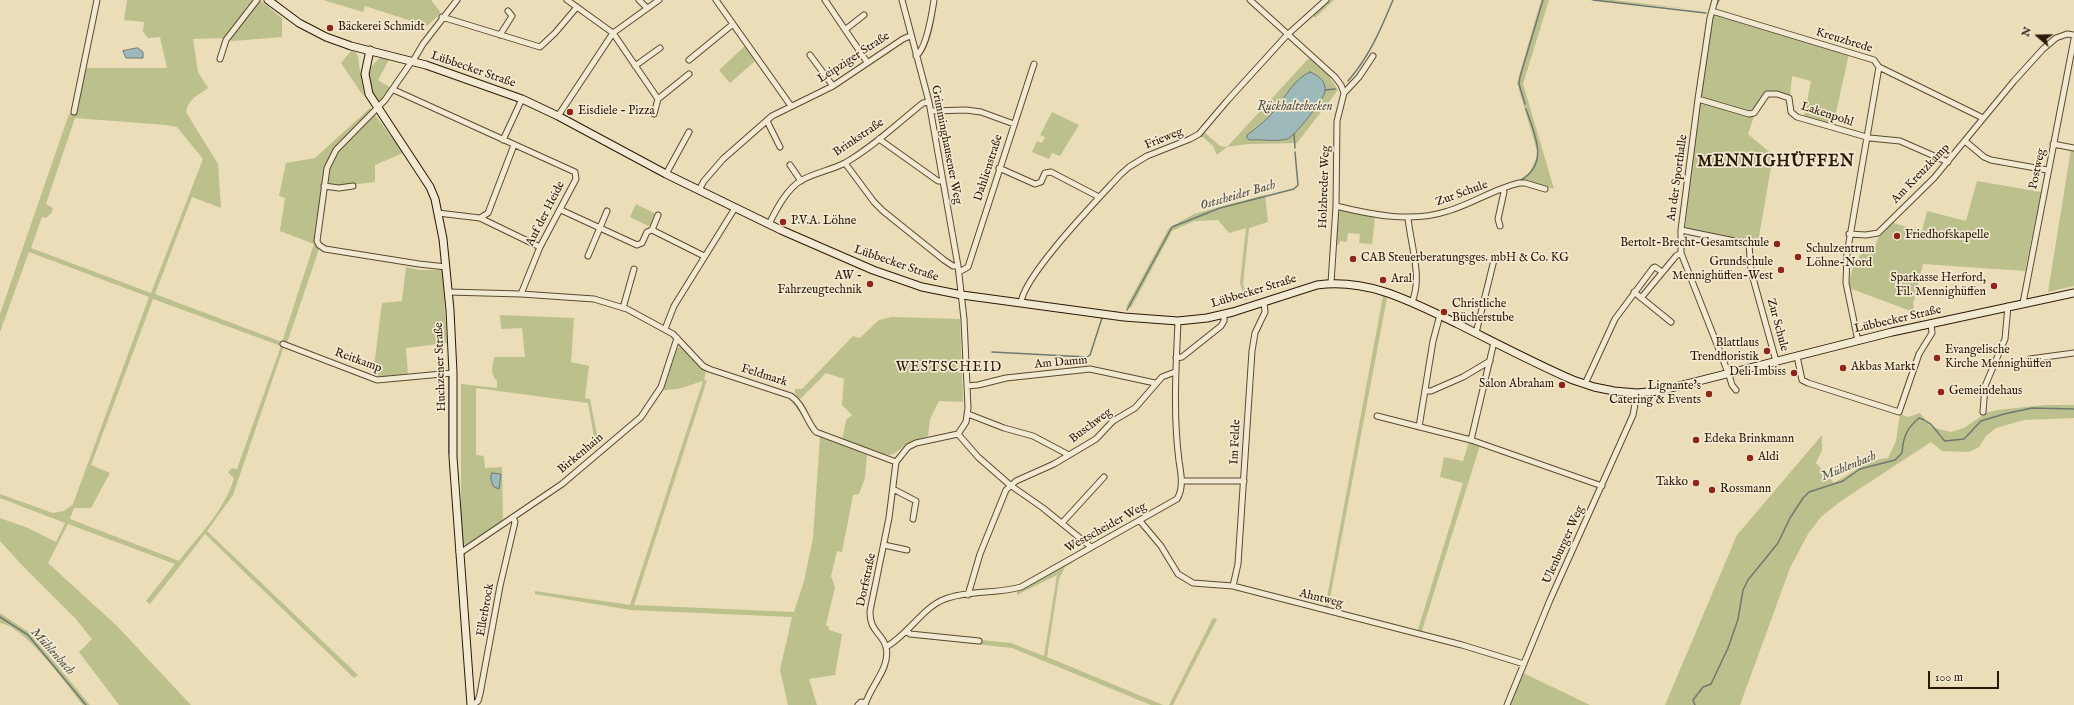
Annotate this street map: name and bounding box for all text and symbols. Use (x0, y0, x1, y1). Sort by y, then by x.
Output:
north arrow (2018, 16, 2058, 56)
place label: Bäckerei Schmidt (338, 21, 425, 35)
marker: Bäckerei Schmidt (325, 23, 335, 33)
text: N (2019, 25, 2035, 39)
street label: Kreuzbrede (1814, 26, 1874, 56)
street label: Leipziger Straße (815, 29, 893, 87)
street label: Lübbecker Straße (429, 49, 517, 91)
street label: Grimminghausener Weg (927, 84, 965, 206)
water label: Rückhaltebecken (1257, 99, 1333, 115)
street label: Lakenpohl (1799, 100, 1855, 130)
place label: Eisdiele - Pizza (578, 105, 655, 119)
marker: Eisdiele - Pizza (565, 107, 575, 117)
street label: Brinkstraße (831, 116, 887, 160)
street label: Frieweg (1143, 125, 1185, 153)
street label: Dahlienstraße (971, 133, 1007, 203)
street label: An der Sporthalle (1665, 134, 1691, 222)
street label: Am Kreuzkamp (1889, 141, 1953, 207)
street label: Holzbreder Weg (1316, 145, 1334, 229)
street label: Postweg (2027, 147, 2049, 191)
district label: MENNIGHÜFFEN (1697, 153, 1855, 173)
water label: Ostscheider Bach (1199, 178, 1277, 214)
street label: Zur Schule (1434, 178, 1490, 210)
street label: Auf der Heide (523, 179, 569, 249)
place label: P.V.A. Löhne (791, 215, 856, 229)
marker: P.V.A. Löhne (778, 217, 788, 227)
place label: Friedhofskapelle (1905, 229, 1989, 243)
marker: Friedhofskapelle (1892, 231, 1902, 241)
place label: Bertolt-Brecht-Gesamtschule (1620, 237, 1769, 251)
marker: Bertolt-Brecht-Gesamtschule (1772, 239, 1782, 249)
street label: Lübbecker Straße (852, 243, 940, 285)
place label: Schulzentrum Löhne-Nord (1806, 243, 1875, 271)
place label: CAB Steuerberatungsges. mbH & Co. KG (1361, 252, 1569, 266)
marker: Schulzentrum Löhne-Nord (1793, 252, 1803, 262)
marker: CAB Steuerberatungsges. mbH & Co. KG (1348, 254, 1358, 264)
place label: Grundschule Mennighüffen-West (1672, 256, 1773, 284)
marker: Grundschule Mennighüffen-West (1776, 265, 1786, 275)
place label: AW - Fahrzeugtechnik (778, 270, 862, 298)
street label: Lübbecker Straße (1209, 272, 1299, 312)
place label: Sparkasse Herford, Fil. Mennighüffen (1891, 272, 1986, 300)
place label: Aral (1391, 273, 1412, 287)
marker: Aral (1378, 275, 1388, 285)
marker: AW - Fahrzeugtechnik (865, 279, 875, 289)
marker: Sparkasse Herford, Fil. Mennighüffen (1989, 281, 1999, 291)
street label: Zur Schule (1763, 297, 1791, 353)
place label: Christliche Bücherstube (1452, 298, 1514, 326)
street label: Lübbecker Straße (1853, 303, 1943, 337)
marker: Christliche Bücherstube (1439, 307, 1449, 317)
street label: Huchzener Straße (432, 322, 450, 412)
place label: Blattlaus Trendfloristik (1690, 337, 1759, 365)
place label: Evangelische Kirche Mennighüffen (1945, 344, 2052, 372)
street label: Reitkamp (332, 346, 384, 376)
marker: Blattlaus Trendfloristik (1762, 346, 1772, 356)
marker: Evangelische Kirche Mennighüffen (1932, 353, 1942, 363)
street label: Am Damm (1034, 354, 1088, 372)
district label: WESTSCHEID (896, 360, 1002, 376)
place label: Akbas Markt (1851, 361, 1915, 375)
street label: Feldmark (739, 362, 789, 390)
marker: Akbas Markt (1838, 363, 1848, 373)
place label: Deli Imbiss (1729, 366, 1786, 380)
marker: Deli Imbiss (1789, 368, 1799, 378)
place label: Salon Abraham (1479, 378, 1554, 392)
marker: Salon Abraham (1557, 380, 1567, 390)
place label: Lignante's Catering & Events (1609, 380, 1701, 408)
place label: Gemeindehaus (1949, 385, 2022, 399)
marker: Gemeindehaus (1936, 387, 1946, 397)
marker: Lignante's Catering & Events (1704, 389, 1714, 399)
street label: Buschweg (1067, 405, 1115, 447)
street label: Im Felde (1228, 419, 1244, 465)
street label: Birkenhain (555, 431, 607, 477)
place label: Edeka Brinkmann (1704, 433, 1794, 447)
marker: Edeka Brinkmann (1691, 435, 1701, 445)
water label: Mühlenbach (1819, 449, 1879, 485)
place label: Aldi (1758, 451, 1779, 465)
marker: Aldi (1745, 453, 1755, 463)
place label: Takko (1656, 476, 1688, 490)
marker: Takko (1691, 478, 1701, 488)
place label: Rossmann (1720, 483, 1771, 497)
marker: Rossmann (1707, 485, 1717, 495)
street label: Westscheider Weg (1063, 500, 1149, 556)
street label: Ulenburger Weg (1540, 504, 1588, 586)
street label: Dorfstraße (854, 552, 880, 608)
street label: Ellerbrock (474, 582, 498, 638)
street label: Ahntweg (1298, 587, 1344, 611)
water label: Mühlenbach (27, 625, 77, 679)
scale bar (1930, 663, 2001, 689)
text: 100 m (1935, 670, 1963, 685)

